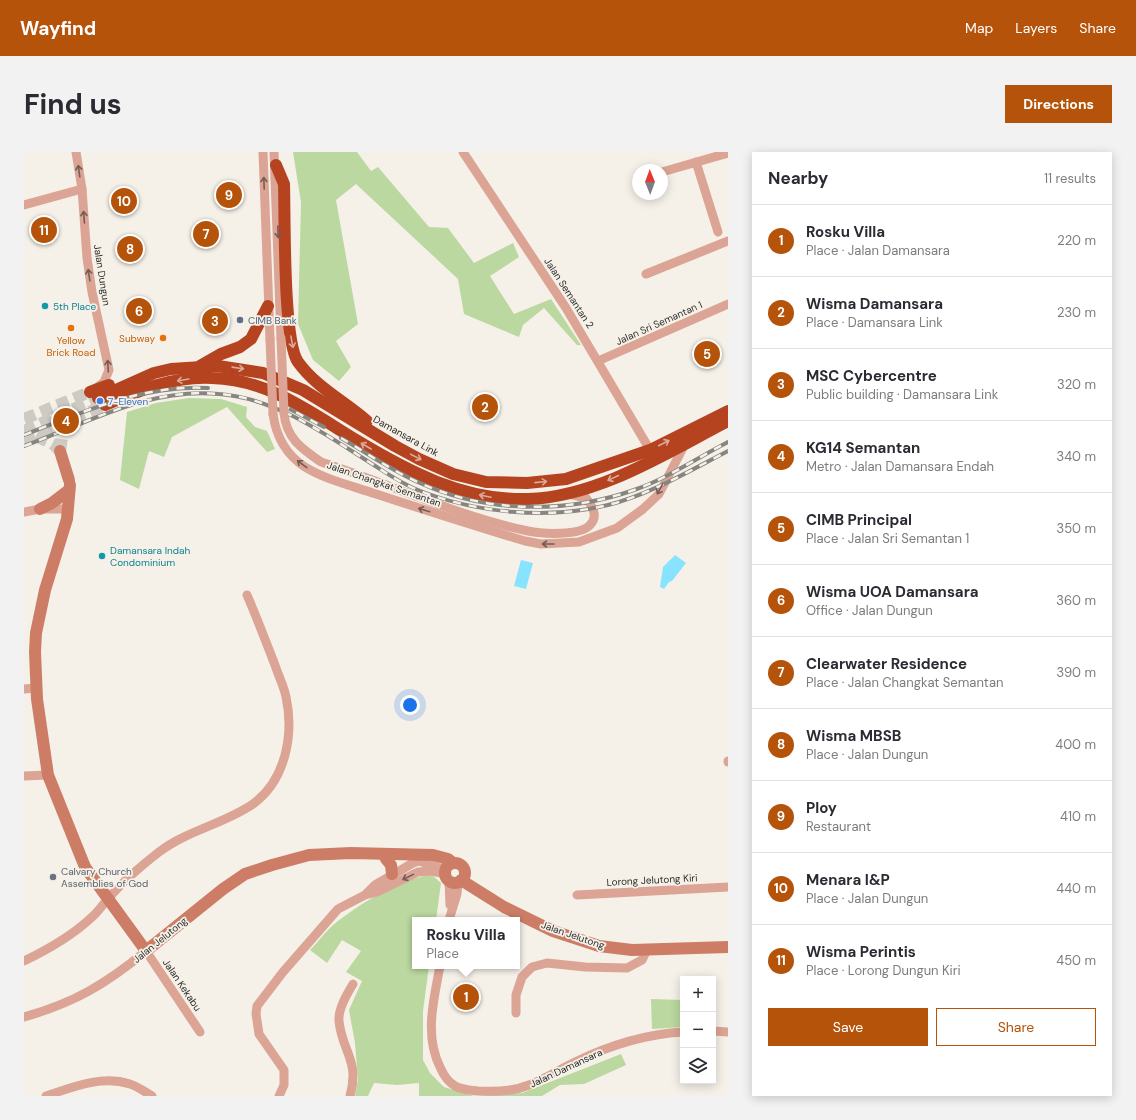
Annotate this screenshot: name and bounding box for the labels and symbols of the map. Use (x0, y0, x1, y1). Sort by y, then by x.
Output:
one-way arrow (75, 164, 83, 177)
north arrow (632, 164, 668, 200)
one-way arrow (260, 177, 268, 190)
pin: 9 (216, 180, 242, 210)
pin: 10 (111, 186, 137, 216)
one-way arrow (80, 211, 87, 224)
pin: 11 (31, 215, 57, 245)
pin: 7 (193, 219, 219, 249)
one-way arrow (274, 225, 281, 238)
pin: 8 (117, 234, 143, 264)
street label: Jalan Dungun (91, 243, 113, 307)
street label: Jalan Semantan 2 (541, 255, 597, 331)
one-way arrow (85, 269, 93, 282)
pin: 6 (126, 296, 152, 326)
street label: Jalan Sri Semantan 1 (614, 298, 704, 348)
place label: 5th Place (53, 300, 97, 313)
marker: 5th Place (40, 301, 50, 311)
pin: 3 (202, 306, 228, 336)
place label: CIMB Bank (248, 314, 297, 327)
marker: CIMB Bank (235, 315, 245, 325)
marker: Yellow Brick Road (66, 323, 76, 333)
place label: Subway (119, 332, 155, 345)
marker: Subway (158, 333, 168, 343)
place label: Yellow Brick Road (47, 334, 95, 359)
one-way arrow (288, 335, 296, 348)
pin: 5 (694, 339, 720, 369)
one-way arrow (104, 360, 112, 373)
one-way arrow (231, 364, 244, 372)
one-way arrow (177, 376, 190, 384)
pin: 2 (472, 392, 498, 422)
place label: 7-Eleven (108, 395, 148, 408)
marker: 7-Eleven (95, 396, 105, 406)
pin: 4 (53, 406, 79, 436)
street label: Damansara Link (371, 413, 441, 459)
one-way arrow (658, 439, 670, 446)
one-way arrow (360, 442, 372, 450)
one-way arrow (409, 454, 421, 461)
street label: Jalan Changkat Semantan (325, 458, 443, 510)
one-way arrow (297, 460, 308, 468)
one-way arrow (607, 475, 619, 483)
one-way arrow (534, 478, 547, 486)
one-way arrow (656, 483, 664, 495)
one-way arrow (479, 491, 492, 499)
one-way arrow (418, 505, 430, 513)
one-way arrow (542, 540, 555, 548)
place label: Damansara Indah Condominium (110, 544, 190, 569)
marker: Damansara Indah Condominium (97, 551, 107, 561)
your location (400, 695, 420, 715)
place label: Calvary Church Assemblies of God (61, 865, 148, 890)
street label: Lorong Jelutong Kiri (606, 871, 698, 889)
marker: Calvary Church Assemblies of God (48, 872, 58, 882)
one-way arrow (402, 874, 414, 881)
street label: Jalan Jelutong (130, 914, 190, 966)
street label: Jalan Jelutong (540, 918, 607, 952)
street label: Jalan Kekabu (160, 956, 204, 1014)
pin: 1 (453, 982, 479, 1012)
street label: Jalan Damansara (528, 1046, 604, 1090)

